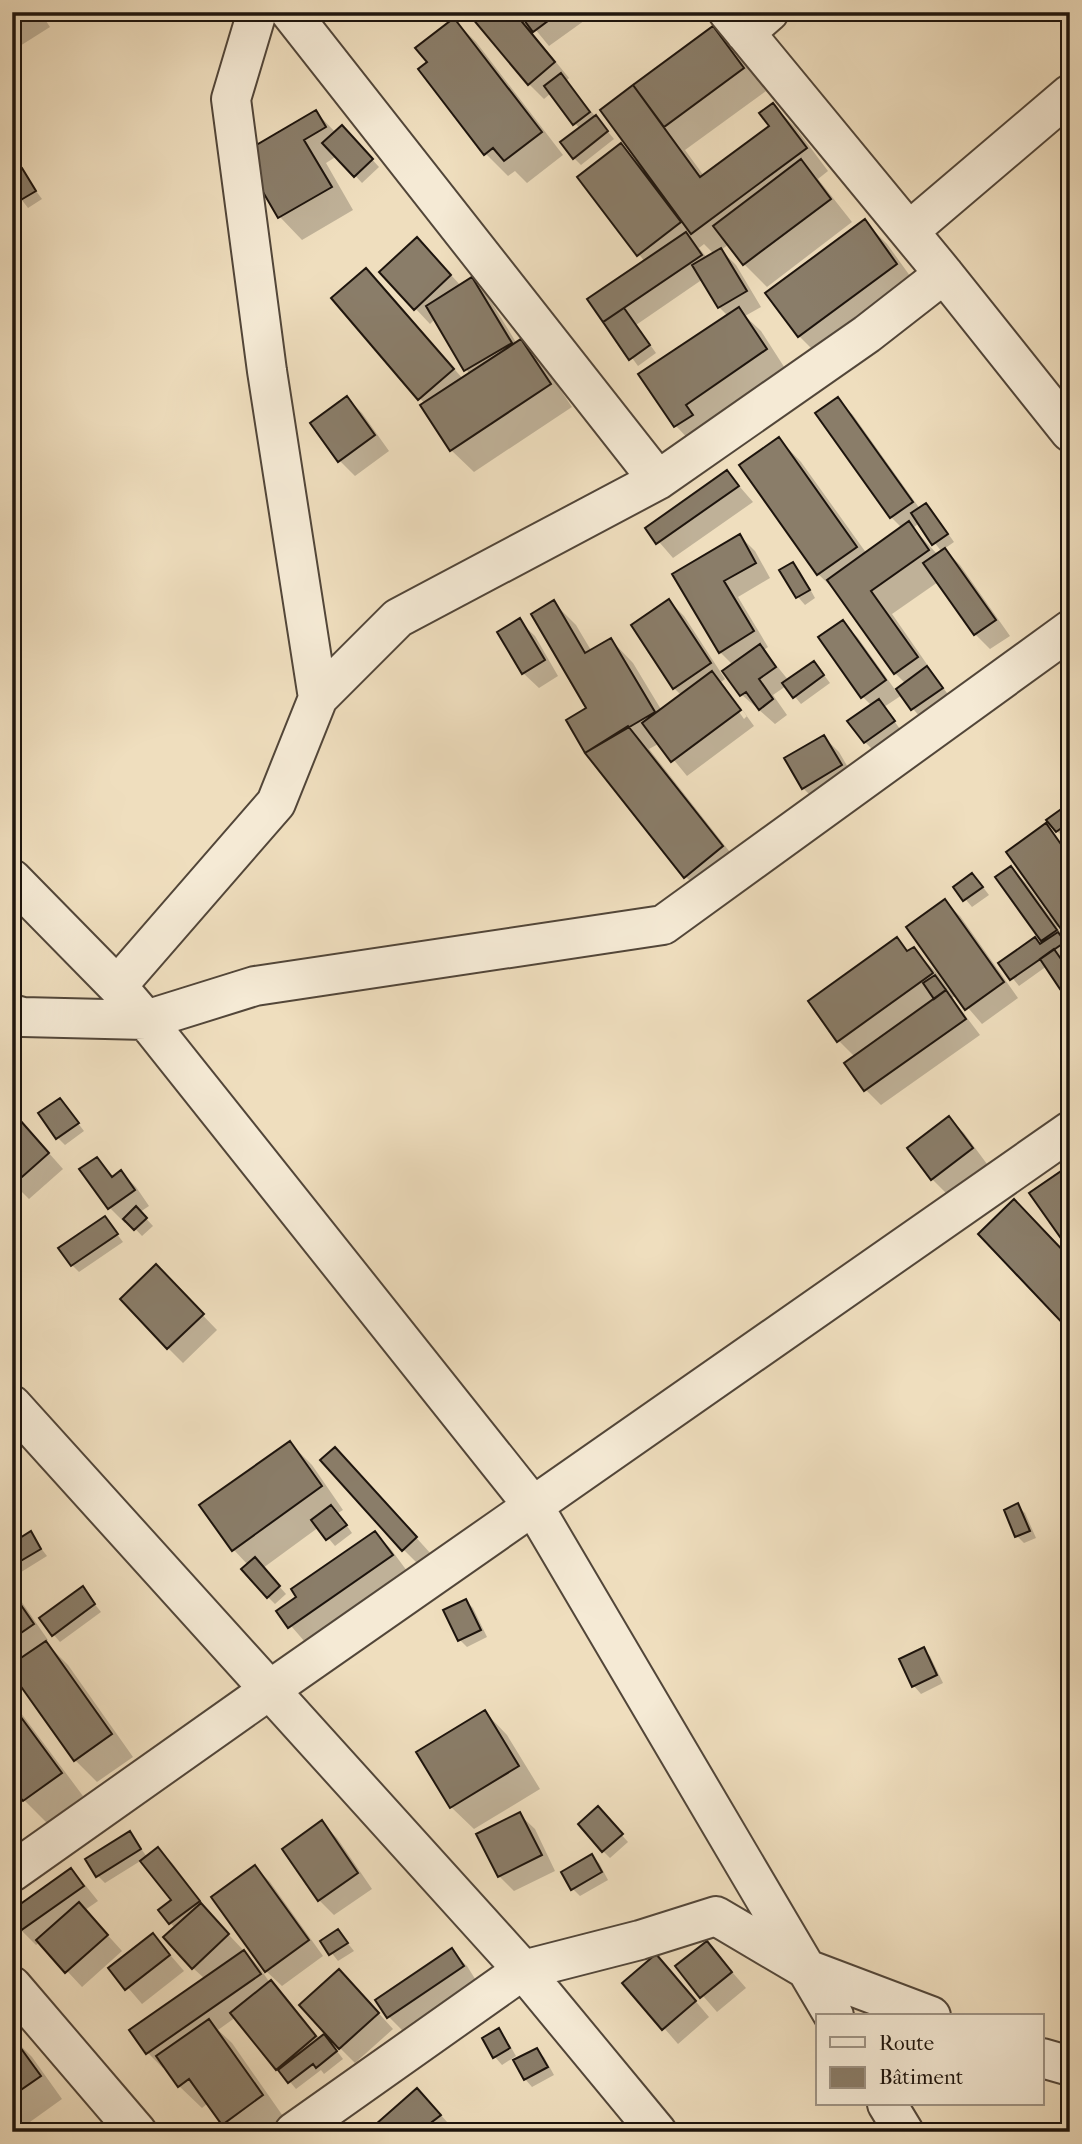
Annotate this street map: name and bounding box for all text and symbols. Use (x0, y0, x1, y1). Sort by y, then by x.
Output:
legend (816, 2014, 1044, 2106)
text: Route (879, 2031, 934, 2055)
text: Bâtiment (879, 2065, 964, 2089)

